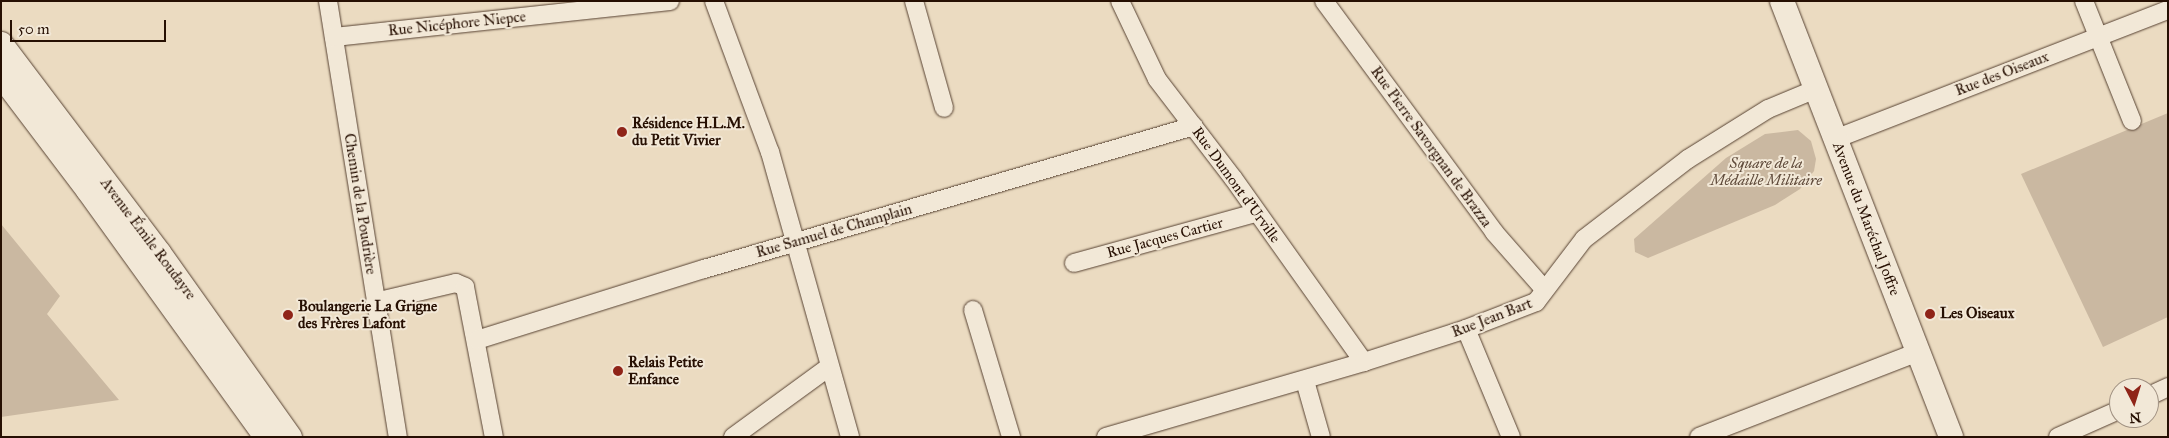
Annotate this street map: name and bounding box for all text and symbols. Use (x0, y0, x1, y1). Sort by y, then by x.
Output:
street label: Rue Nicéphore Niepce (387, 8, 527, 40)
scale bar (12, 10, 169, 42)
text: 50 m (18, 20, 50, 38)
street label: Rue des Oiseaux (1953, 48, 2051, 100)
street label: Rue Pierre Savorgnan de Brazza (1367, 63, 1495, 231)
place label: Résidence H.L.M. du Petit Vivier (632, 114, 745, 149)
street label: Rue Dumont d'Urville (1188, 124, 1284, 246)
marker: Résidence H.L.M. du Petit Vivier (616, 126, 628, 138)
street label: Chemin de la Poudrière (340, 132, 380, 276)
street label: Avenue du Maréchal Joffre (1828, 140, 1904, 298)
park label: Square de la Médaille Militaire (1710, 154, 1822, 189)
street label: Avenue Émile Roudayre (96, 175, 200, 303)
street label: Rue Samuel de Champlain (754, 200, 914, 262)
street label: Rue Jacques Cartier (1105, 214, 1225, 262)
street label: Rue Jean Bart (1449, 294, 1535, 342)
place label: Boulangerie La Grigne des Frères Lafont (298, 297, 437, 332)
place label: Les Oiseaux (1940, 305, 2014, 323)
marker: Les Oiseaux (1924, 308, 1936, 320)
marker: Boulangerie La Grigne des Frères Lafont (282, 309, 294, 321)
place label: Relais Petite Enfance (628, 353, 703, 388)
marker: Relais Petite Enfance (612, 365, 624, 377)
north arrow (2109, 378, 2159, 428)
text: N (2129, 408, 2142, 426)

